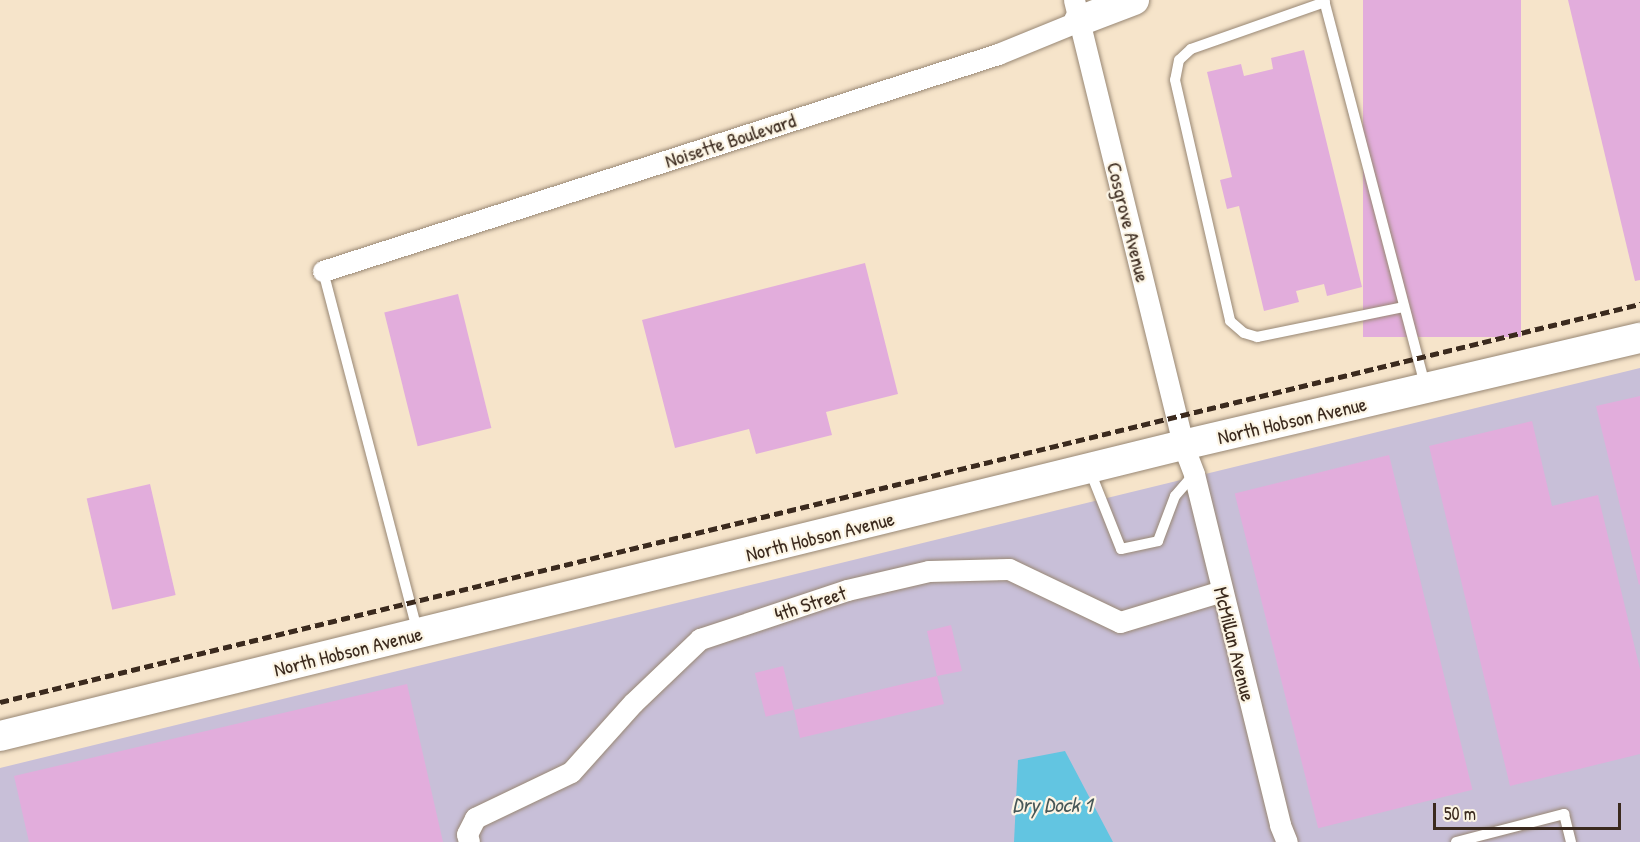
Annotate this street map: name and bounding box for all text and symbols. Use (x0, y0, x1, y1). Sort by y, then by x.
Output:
street label: Noisette Boulevard (662, 108, 798, 172)
street label: Cosgrove Avenue (1103, 160, 1155, 284)
street label: North Hobson Avenue (1215, 391, 1369, 449)
street label: North Hobson Avenue (743, 506, 897, 566)
street label: 4th Street (771, 580, 849, 626)
street label: McMillan Avenue (1209, 584, 1261, 704)
street label: North Hobson Avenue (271, 621, 425, 681)
scale bar (1436, 791, 1624, 829)
water label: Dry Dock 1 (1012, 792, 1092, 818)
text: 50 m (1444, 801, 1476, 826)

